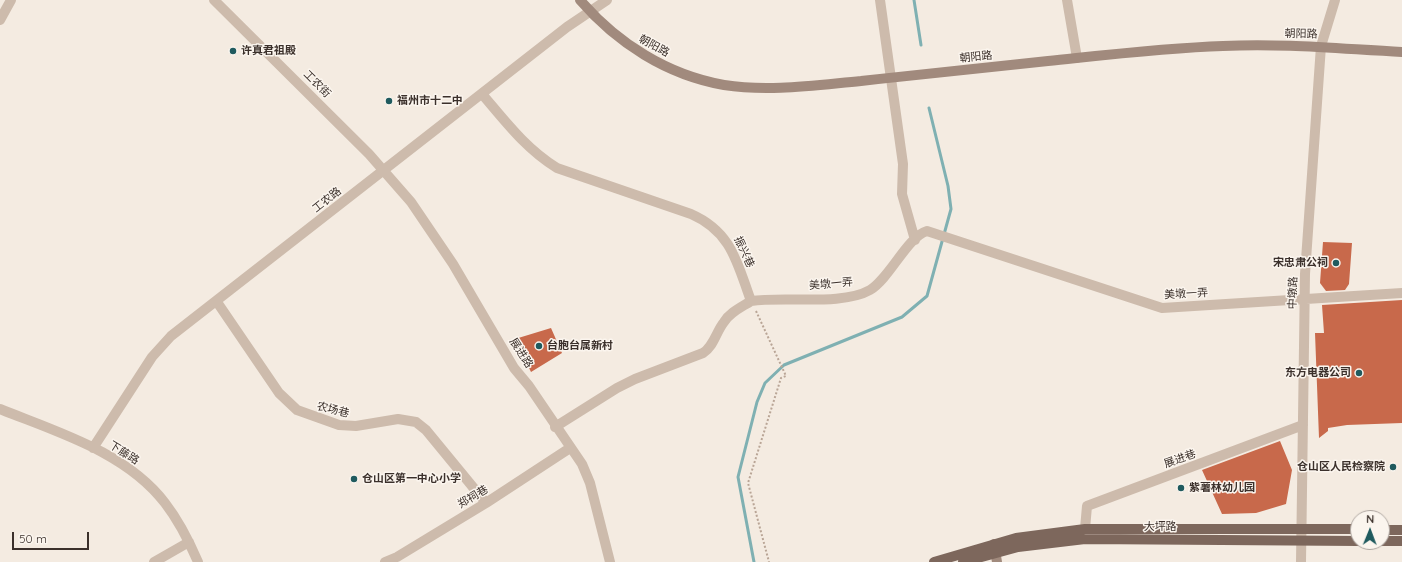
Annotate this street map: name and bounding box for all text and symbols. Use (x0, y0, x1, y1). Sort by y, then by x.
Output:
street label: 朝阳路 (1284, 27, 1318, 41)
street label: 朝阳路 (636, 32, 672, 60)
place label: 许真君祖殿 (241, 44, 296, 58)
marker: 许真君祖殿 (228, 46, 238, 56)
street label: 朝阳路 (959, 49, 993, 65)
street label: 工农街 (301, 68, 333, 100)
place label: 福州市十二中 (397, 94, 463, 108)
marker: 福州市十二中 (384, 96, 394, 106)
street label: 工农路 (310, 185, 344, 215)
street label: 振兴巷 (731, 234, 757, 270)
place label: 宋忠肃公祠 (1273, 256, 1328, 270)
marker: 宋忠肃公祠 (1331, 258, 1341, 268)
street label: 美墩一弄 (809, 276, 853, 292)
street label: 中墩路 (1286, 276, 1300, 310)
street label: 美墩一弄 (1164, 286, 1208, 302)
street label: 展进路 (506, 336, 536, 370)
place label: 台胞台属新村 (547, 339, 613, 353)
marker: 台胞台属新村 (534, 341, 544, 351)
place label: 东方电器公司 (1285, 366, 1351, 380)
marker: 东方电器公司 (1354, 368, 1364, 378)
street label: 农场巷 (315, 400, 351, 420)
street label: 下藤路 (107, 439, 141, 467)
street label: 展进巷 (1162, 447, 1198, 471)
place label: 仓山区人民检察院 (1297, 460, 1385, 474)
marker: 仓山区人民检察院 (1388, 462, 1398, 472)
place label: 仓山区第一中心小学 (362, 472, 461, 486)
marker: 仓山区第一中心小学 (349, 474, 359, 484)
place label: 紫薯林幼儿园 (1189, 481, 1255, 495)
street label: 郑祠巷 (455, 483, 491, 511)
marker: 紫薯林幼儿园 (1176, 483, 1186, 493)
north arrow (1350, 510, 1390, 550)
text: N (1366, 512, 1374, 526)
street label: 大坪路 (1144, 520, 1176, 534)
scale bar (14, 524, 91, 550)
text: 50 m (19, 531, 47, 546)

